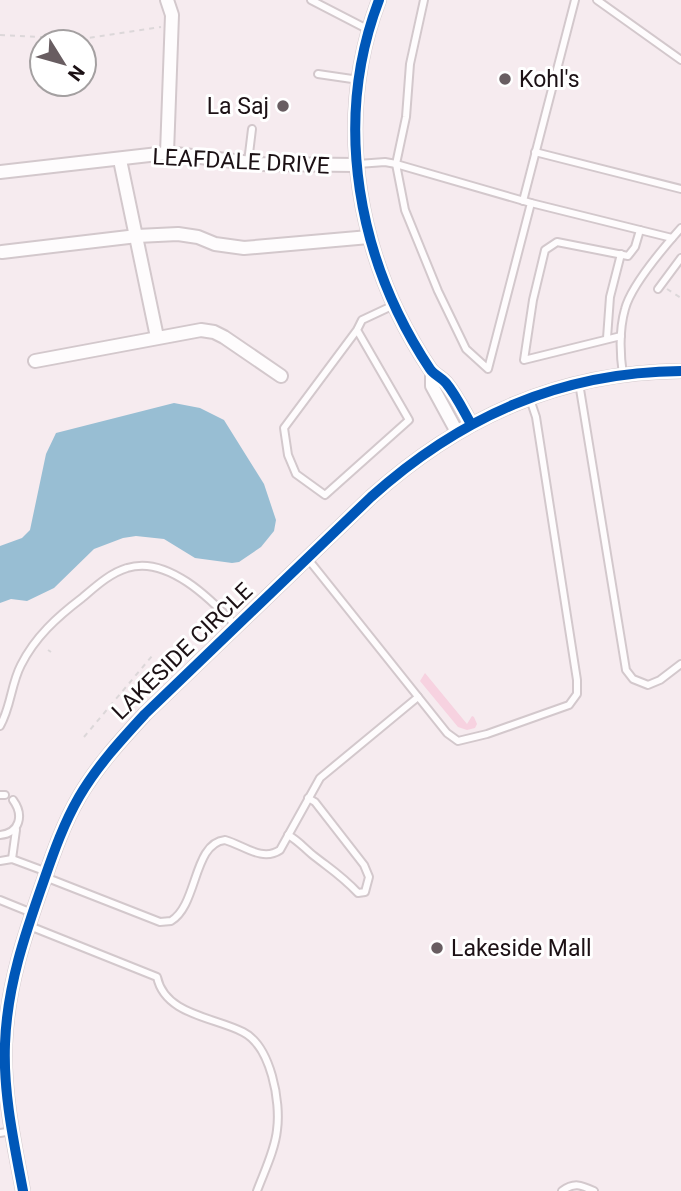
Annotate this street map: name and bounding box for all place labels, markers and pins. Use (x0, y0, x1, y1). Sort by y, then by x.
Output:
place label: Kohl's (519, 66, 580, 93)
marker: Kohl's (497, 71, 513, 87)
place label: La Saj (207, 93, 269, 120)
marker: La Saj (275, 98, 291, 114)
place label: Lakeside Mall (451, 935, 592, 962)
marker: Lakeside Mall (429, 940, 445, 956)

